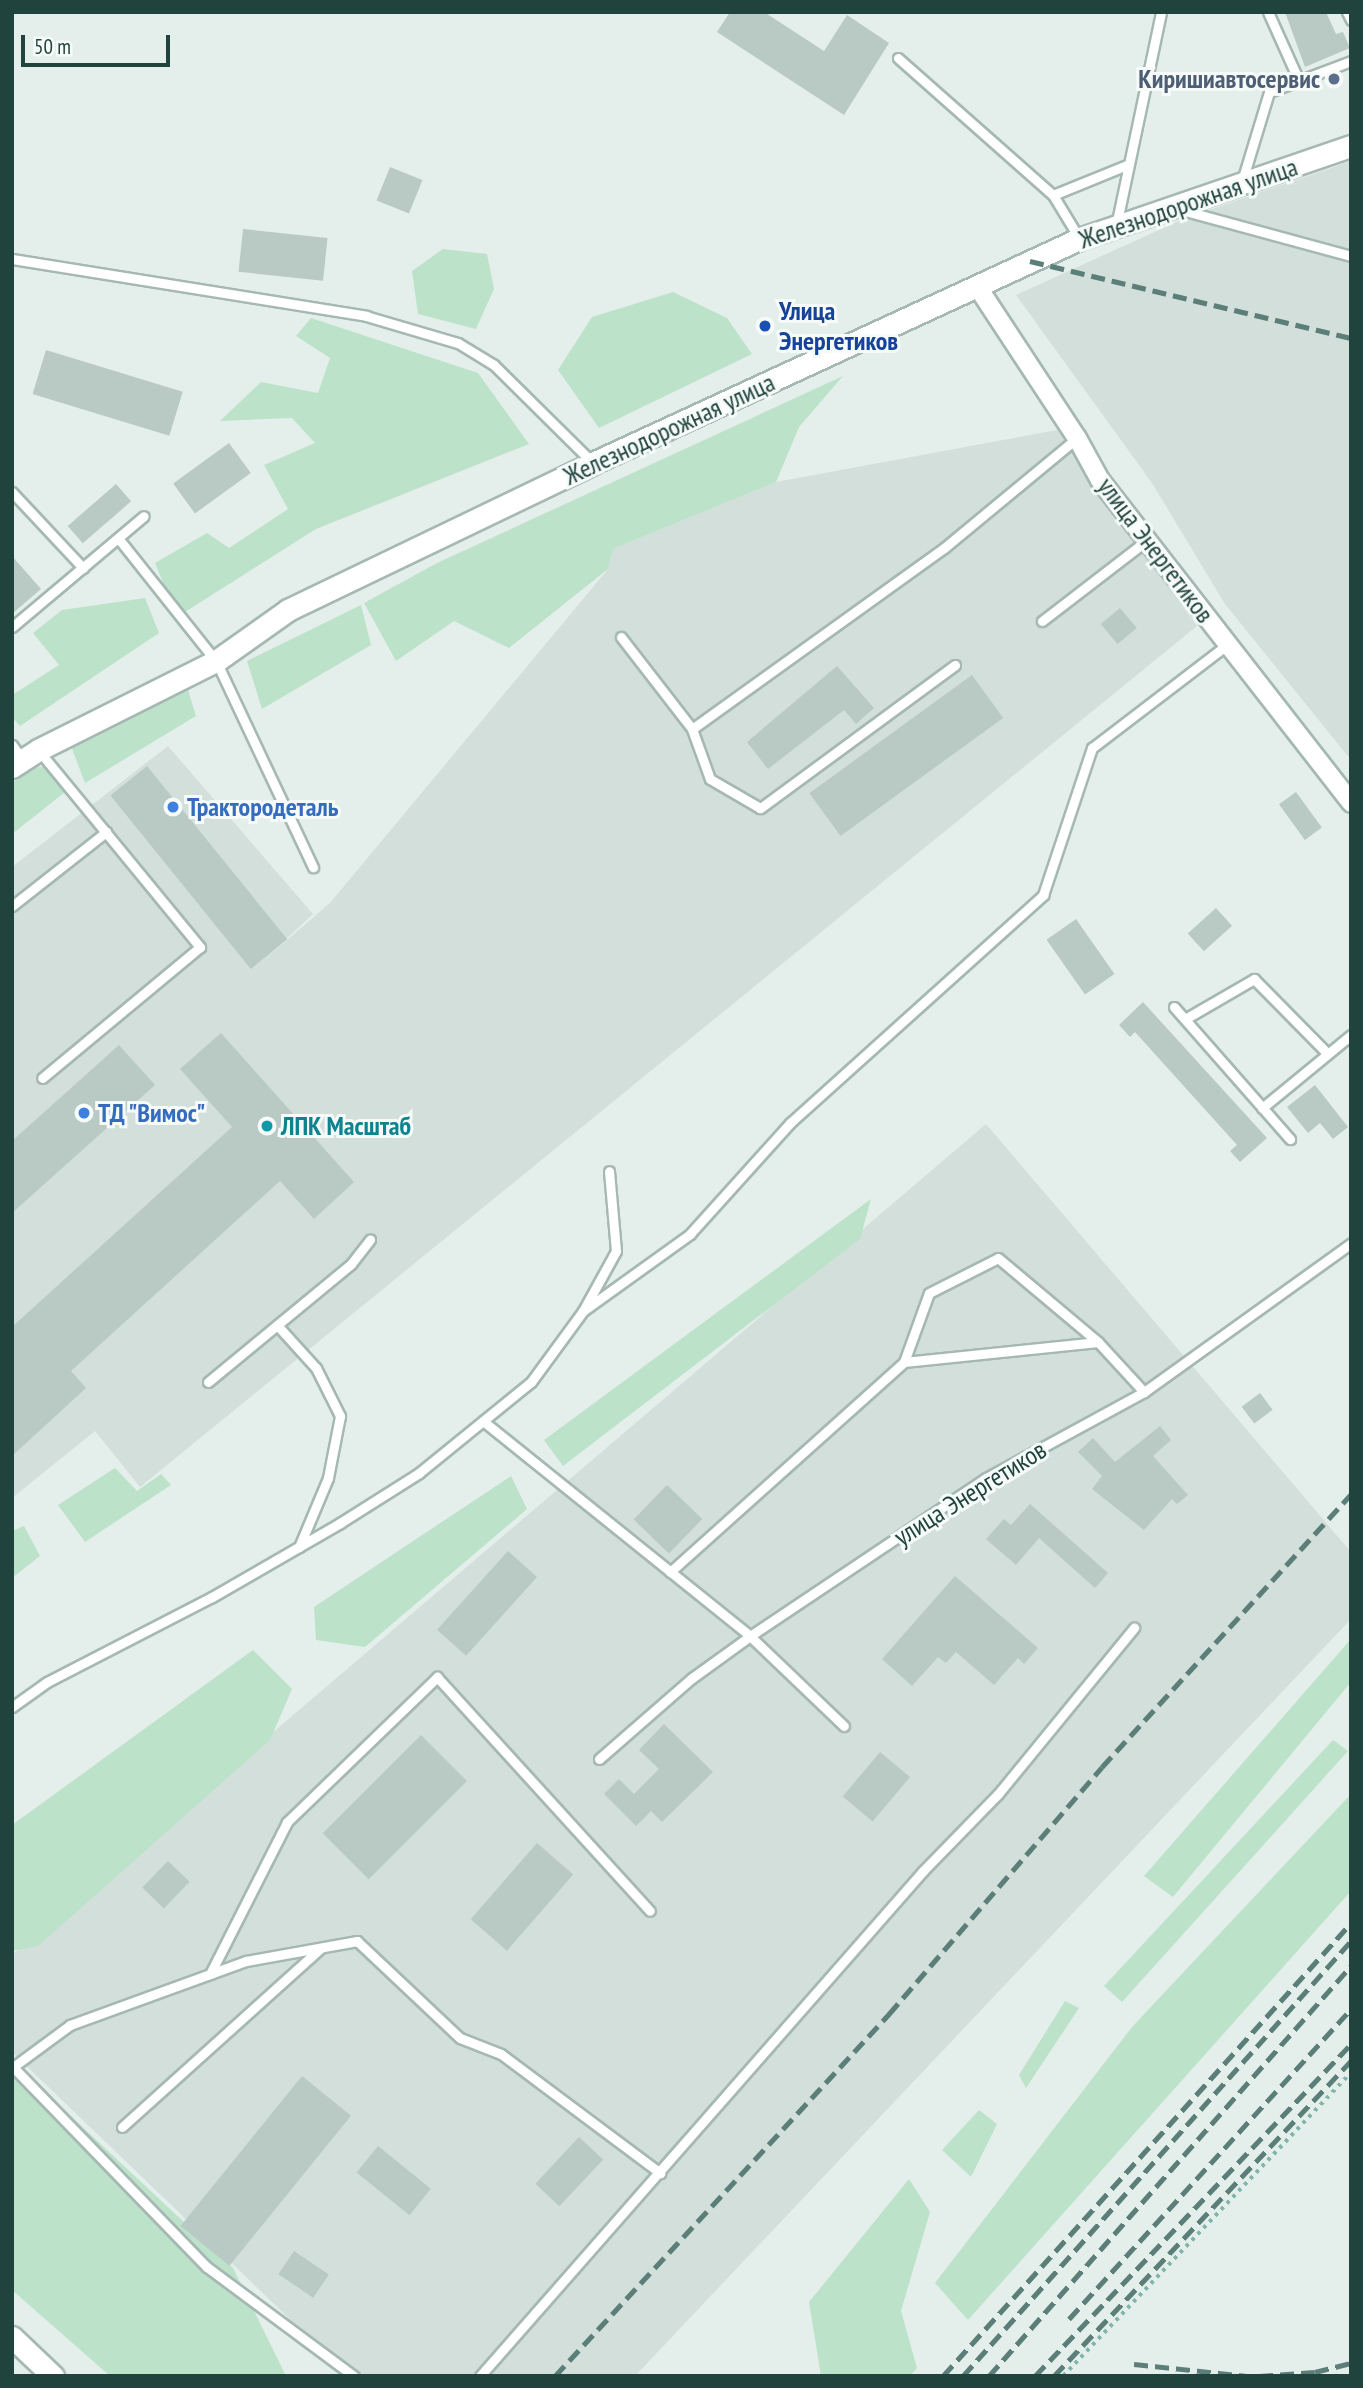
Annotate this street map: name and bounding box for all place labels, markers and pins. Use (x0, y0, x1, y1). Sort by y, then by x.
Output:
place label: Киришиавтосервис (1138, 63, 1320, 95)
marker: Киришиавтосервис (1326, 71, 1342, 87)
place label: Улица Энергетиков (779, 295, 898, 356)
marker: Улица Энергетиков (757, 318, 773, 334)
place label: Трактородеталь (187, 791, 338, 823)
marker: Трактородеталь (165, 799, 181, 815)
place label: ТД "Вимос" (98, 1097, 207, 1129)
marker: ТД "Вимос" (76, 1105, 92, 1121)
place label: ЛПК Масштаб (281, 1110, 412, 1142)
marker: ЛПК Масштаб (259, 1118, 275, 1134)

